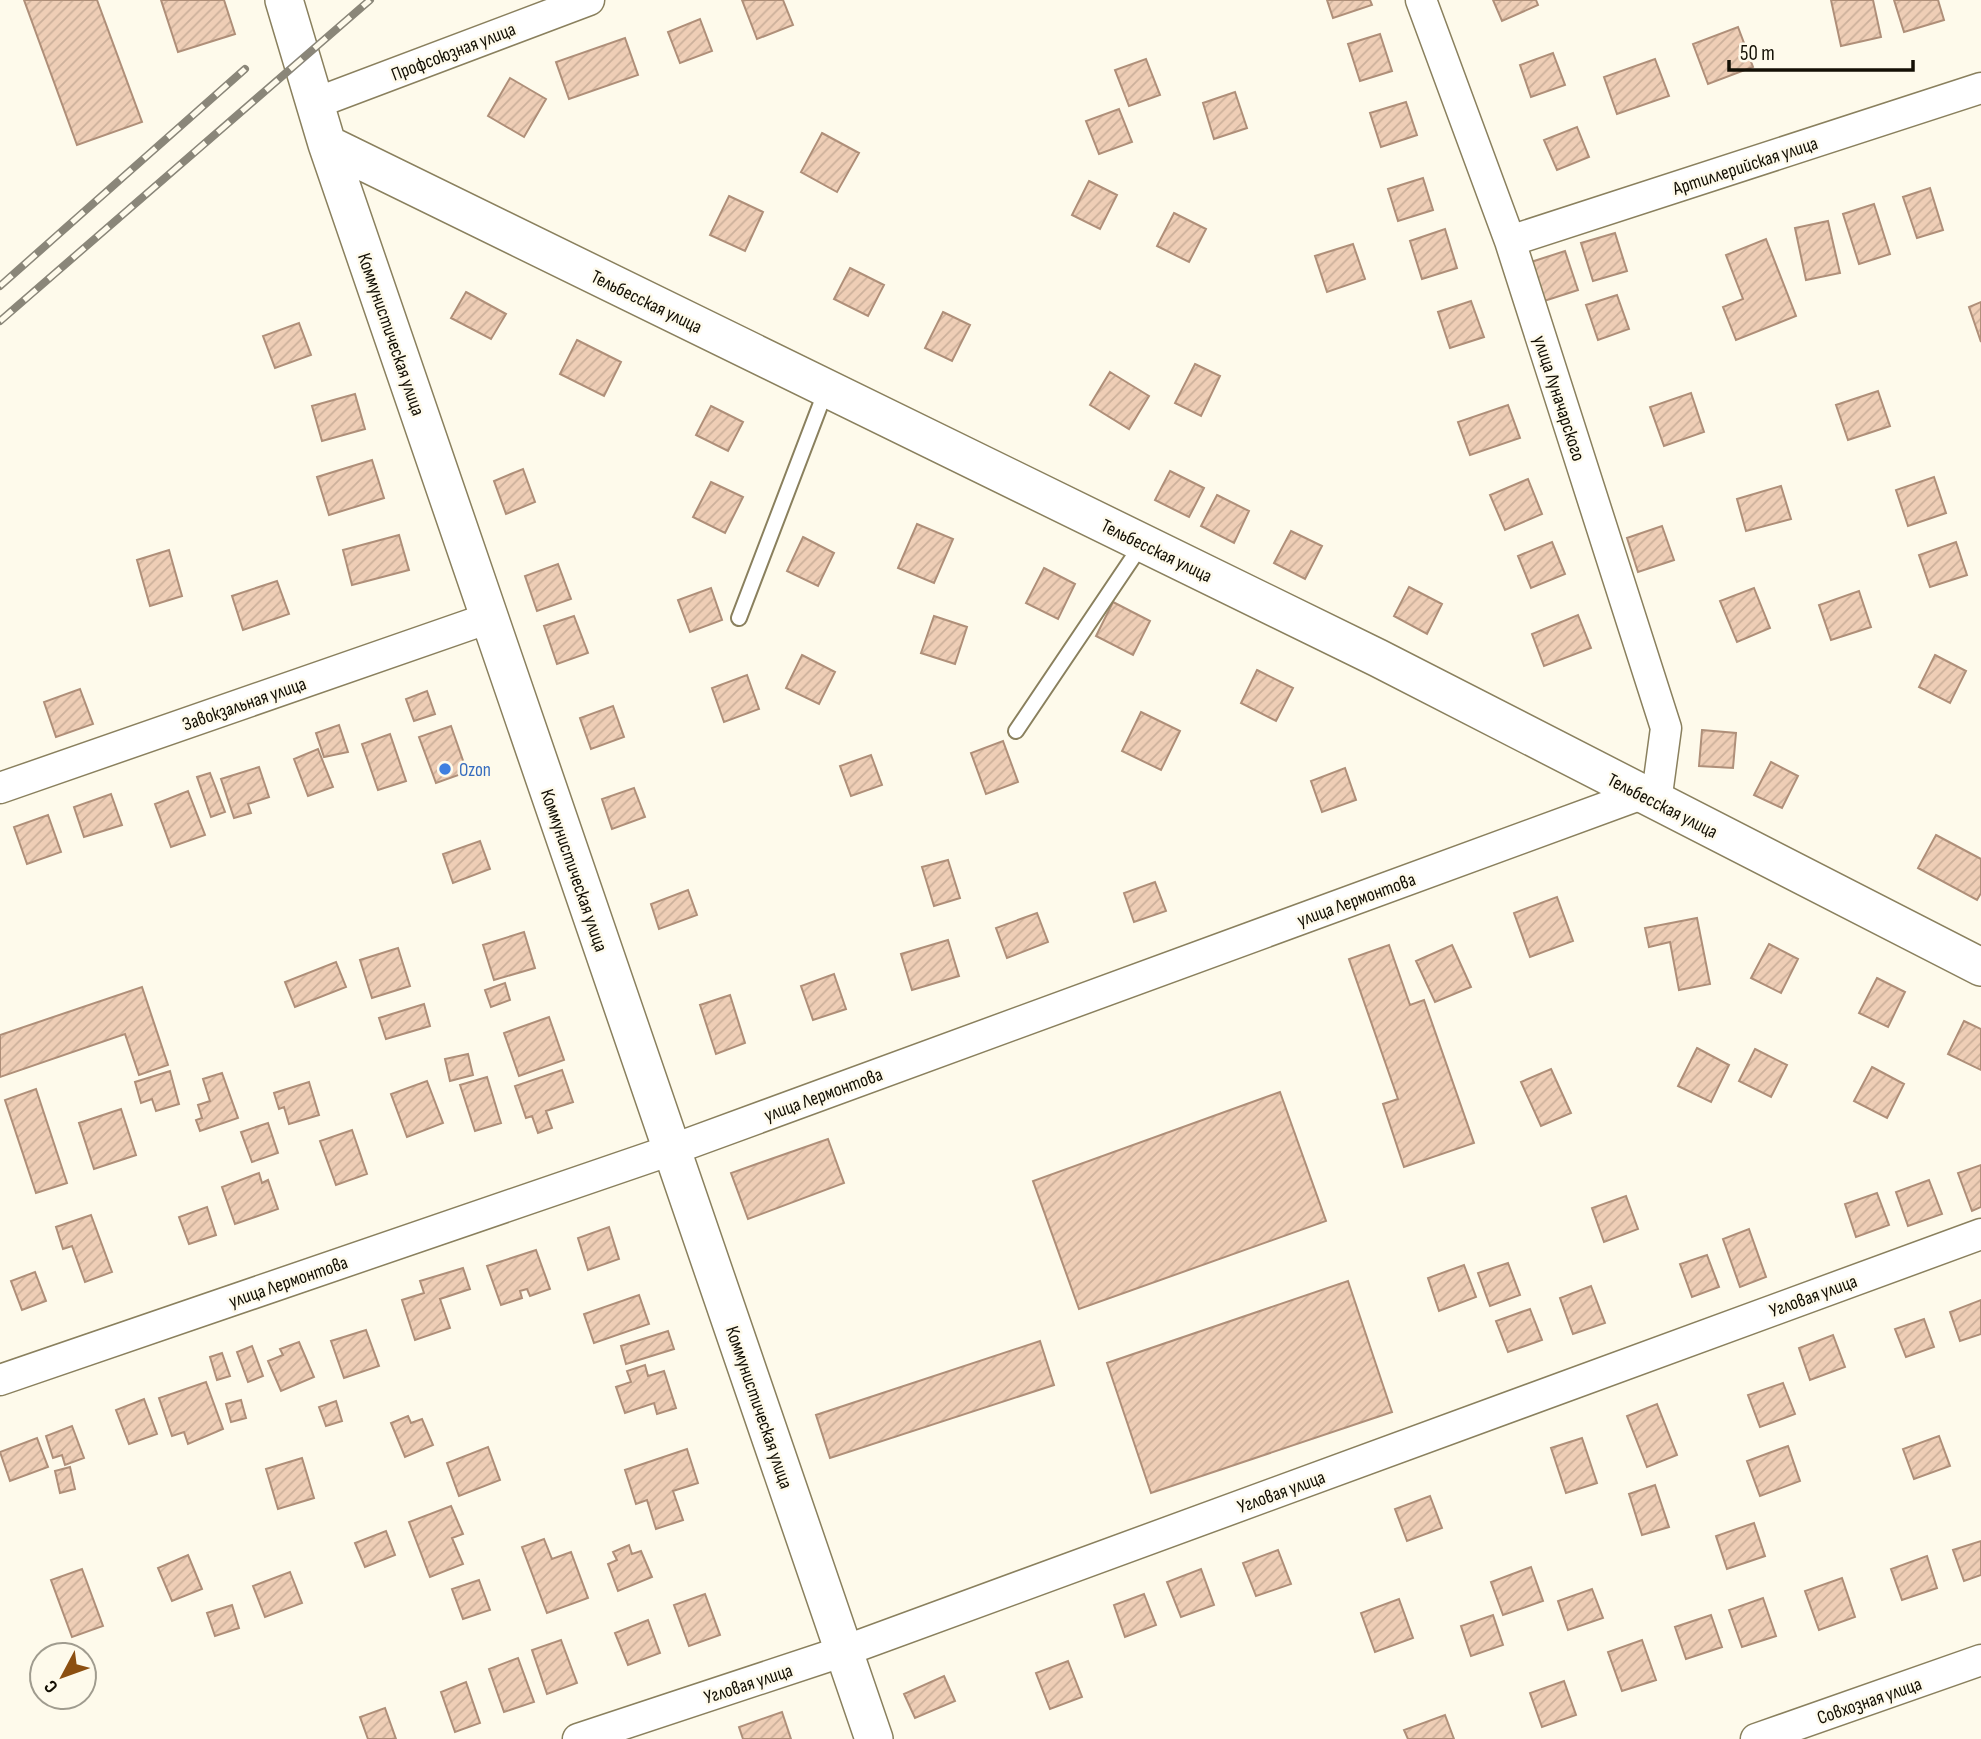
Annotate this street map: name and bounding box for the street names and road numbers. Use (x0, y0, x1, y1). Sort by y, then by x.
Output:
street label: Профсоюзная улица (388, 18, 519, 87)
street label: Артиллерийская улица (1669, 132, 1821, 201)
street label: Коммунистическая улица (352, 250, 429, 419)
street label: Тельбесская улица (587, 266, 706, 339)
street label: улица Луначарского (1527, 333, 1590, 464)
street label: Тельбесская улица (1097, 515, 1216, 588)
street label: Завокзальная улица (179, 672, 309, 736)
street label: Тельбесская улица (1603, 769, 1721, 844)
street label: Коммунистическая улица (535, 786, 612, 955)
street label: улица Лермонтова (1294, 868, 1419, 932)
street label: улица Лермонтова (761, 1063, 886, 1127)
street label: улица Лермонтова (226, 1251, 351, 1314)
street label: Угловая улица (1767, 1270, 1860, 1323)
street label: Коммунистическая улица (720, 1323, 797, 1492)
street label: Угловая улица (1235, 1466, 1328, 1519)
street label: Угловая улица (701, 1659, 796, 1710)
street label: Совхозная улица (1814, 1673, 1925, 1730)

